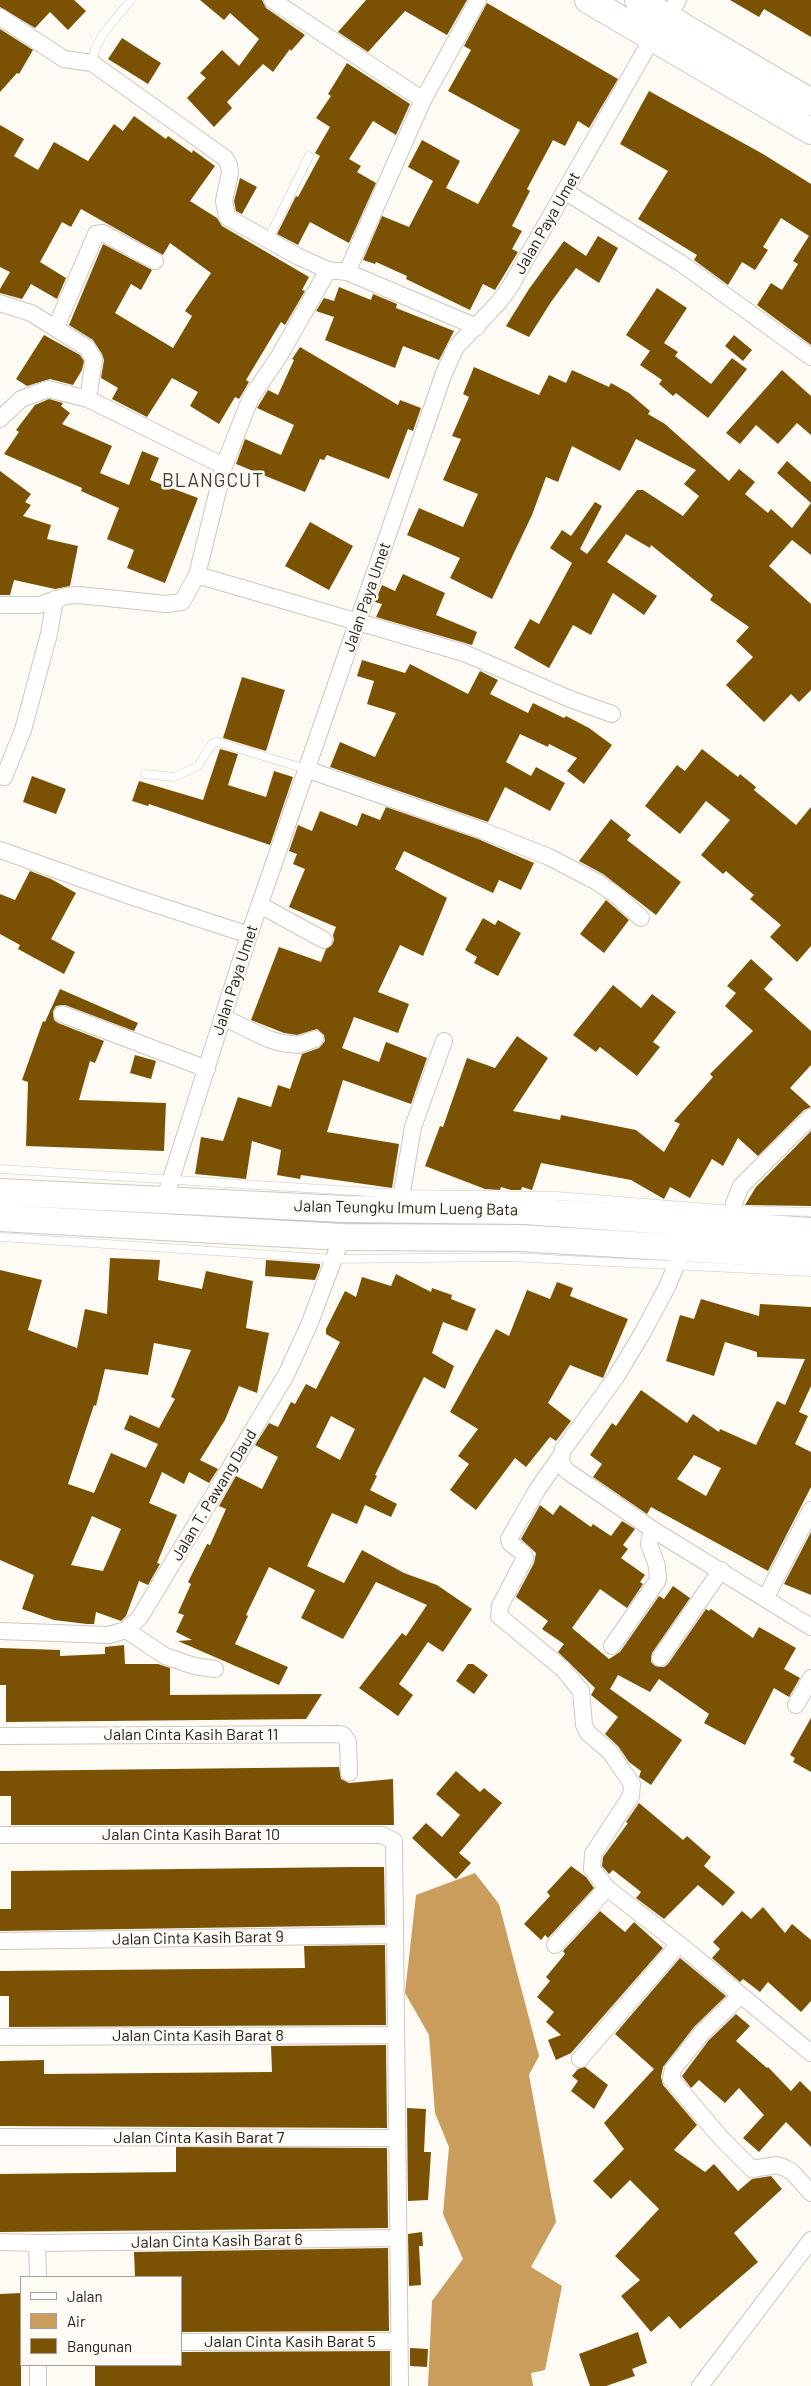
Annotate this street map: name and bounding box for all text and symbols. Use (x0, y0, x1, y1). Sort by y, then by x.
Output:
street label: Jalan Paya Umet (510, 168, 584, 278)
district label: BLANGCUT (161, 470, 265, 492)
street label: Jalan Paya Umet (339, 540, 395, 654)
street label: Jalan Paya Umet (208, 922, 262, 1038)
street label: Jalan Teungku Imum Lueng Bata (294, 1196, 518, 1220)
street label: Jalan T. Pawang Daud (167, 1426, 261, 1564)
street label: Jalan Cinta Kasih Barat 11 (104, 1725, 278, 1745)
street label: Jalan Cinta Kasih Barat 10 (102, 1825, 280, 1845)
street label: Jalan Cinta Kasih Barat 9 (112, 1927, 284, 1949)
street label: Jalan Cinta Kasih Barat 8 (112, 2026, 284, 2046)
street label: Jalan Cinta Kasih Barat 7 (114, 2128, 284, 2148)
street label: Jalan Cinta Kasih Barat 6 (131, 2230, 303, 2252)
legend (20, 2276, 182, 2366)
text: Jalan (67, 2287, 103, 2305)
text: Air (67, 2312, 85, 2330)
street label: Jalan Cinta Kasih Barat 5 (204, 2332, 376, 2352)
text: Bangunan (67, 2337, 132, 2355)

